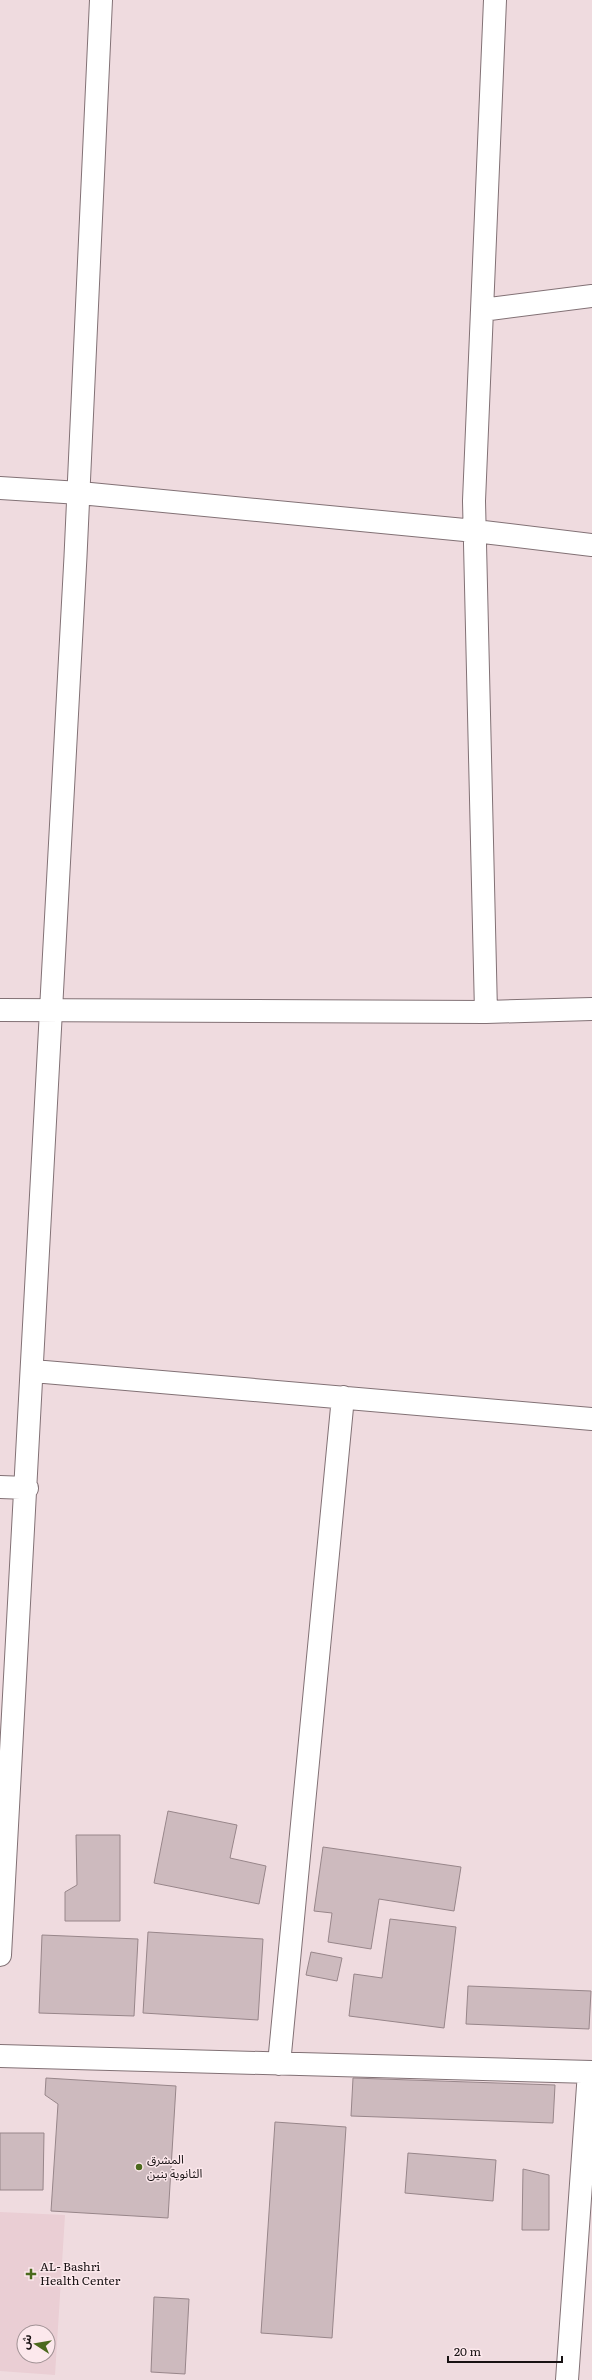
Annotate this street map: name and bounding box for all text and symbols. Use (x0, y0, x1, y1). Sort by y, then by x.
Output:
place label: المشرق الثانوية بنين (147, 2150, 202, 2182)
marker: المشرق الثانوية بنين (134, 2162, 144, 2172)
place label: AL- Bashri Health Center (40, 2257, 121, 2289)
marker: AL- Bashri Health Center (25, 2268, 37, 2280)
north arrow (16, 2324, 56, 2364)
text: ش (16, 2333, 35, 2351)
scale bar (448, 2338, 562, 2364)
text: 20 m (454, 2342, 481, 2360)

